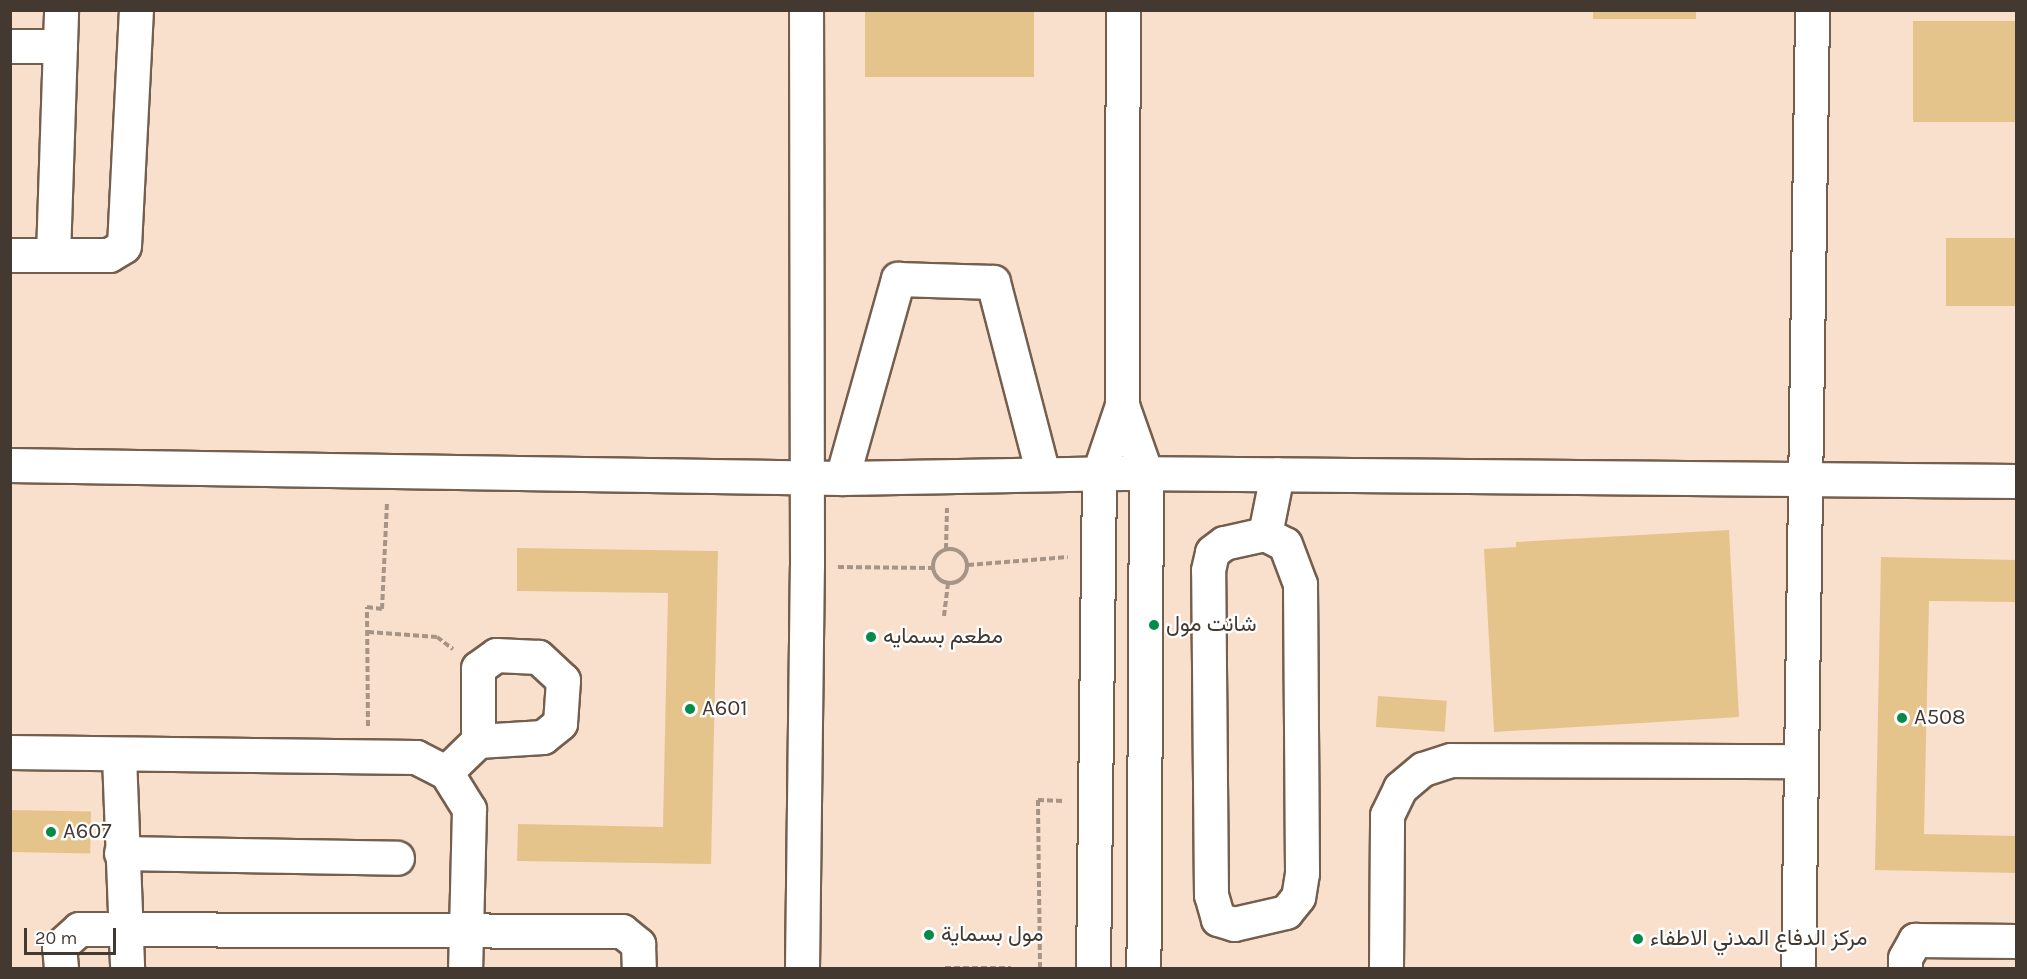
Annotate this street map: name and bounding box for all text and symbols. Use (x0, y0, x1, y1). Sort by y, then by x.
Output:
place label: شانت مول (1166, 612, 1257, 638)
marker: شانت مول (1147, 618, 1161, 632)
place label: مطعم بسمايه (883, 624, 1003, 650)
marker: مطعم بسمايه (864, 630, 878, 644)
place label: A601 (702, 696, 748, 722)
marker: A601 (683, 702, 697, 716)
place label: A508 (1914, 705, 1966, 731)
marker: A508 (1895, 711, 1909, 725)
place label: A607 (63, 819, 112, 845)
marker: A607 (44, 825, 58, 839)
scale bar (27, 916, 118, 954)
place label: مول بسماية (941, 922, 1044, 948)
place label: مركز الدفاع المدني الاطفاء (1650, 926, 1868, 952)
text: 20 m (35, 927, 77, 949)
marker: مول بسماية (922, 928, 936, 942)
marker: مركز الدفاع المدني الاطفاء (1631, 932, 1645, 946)

